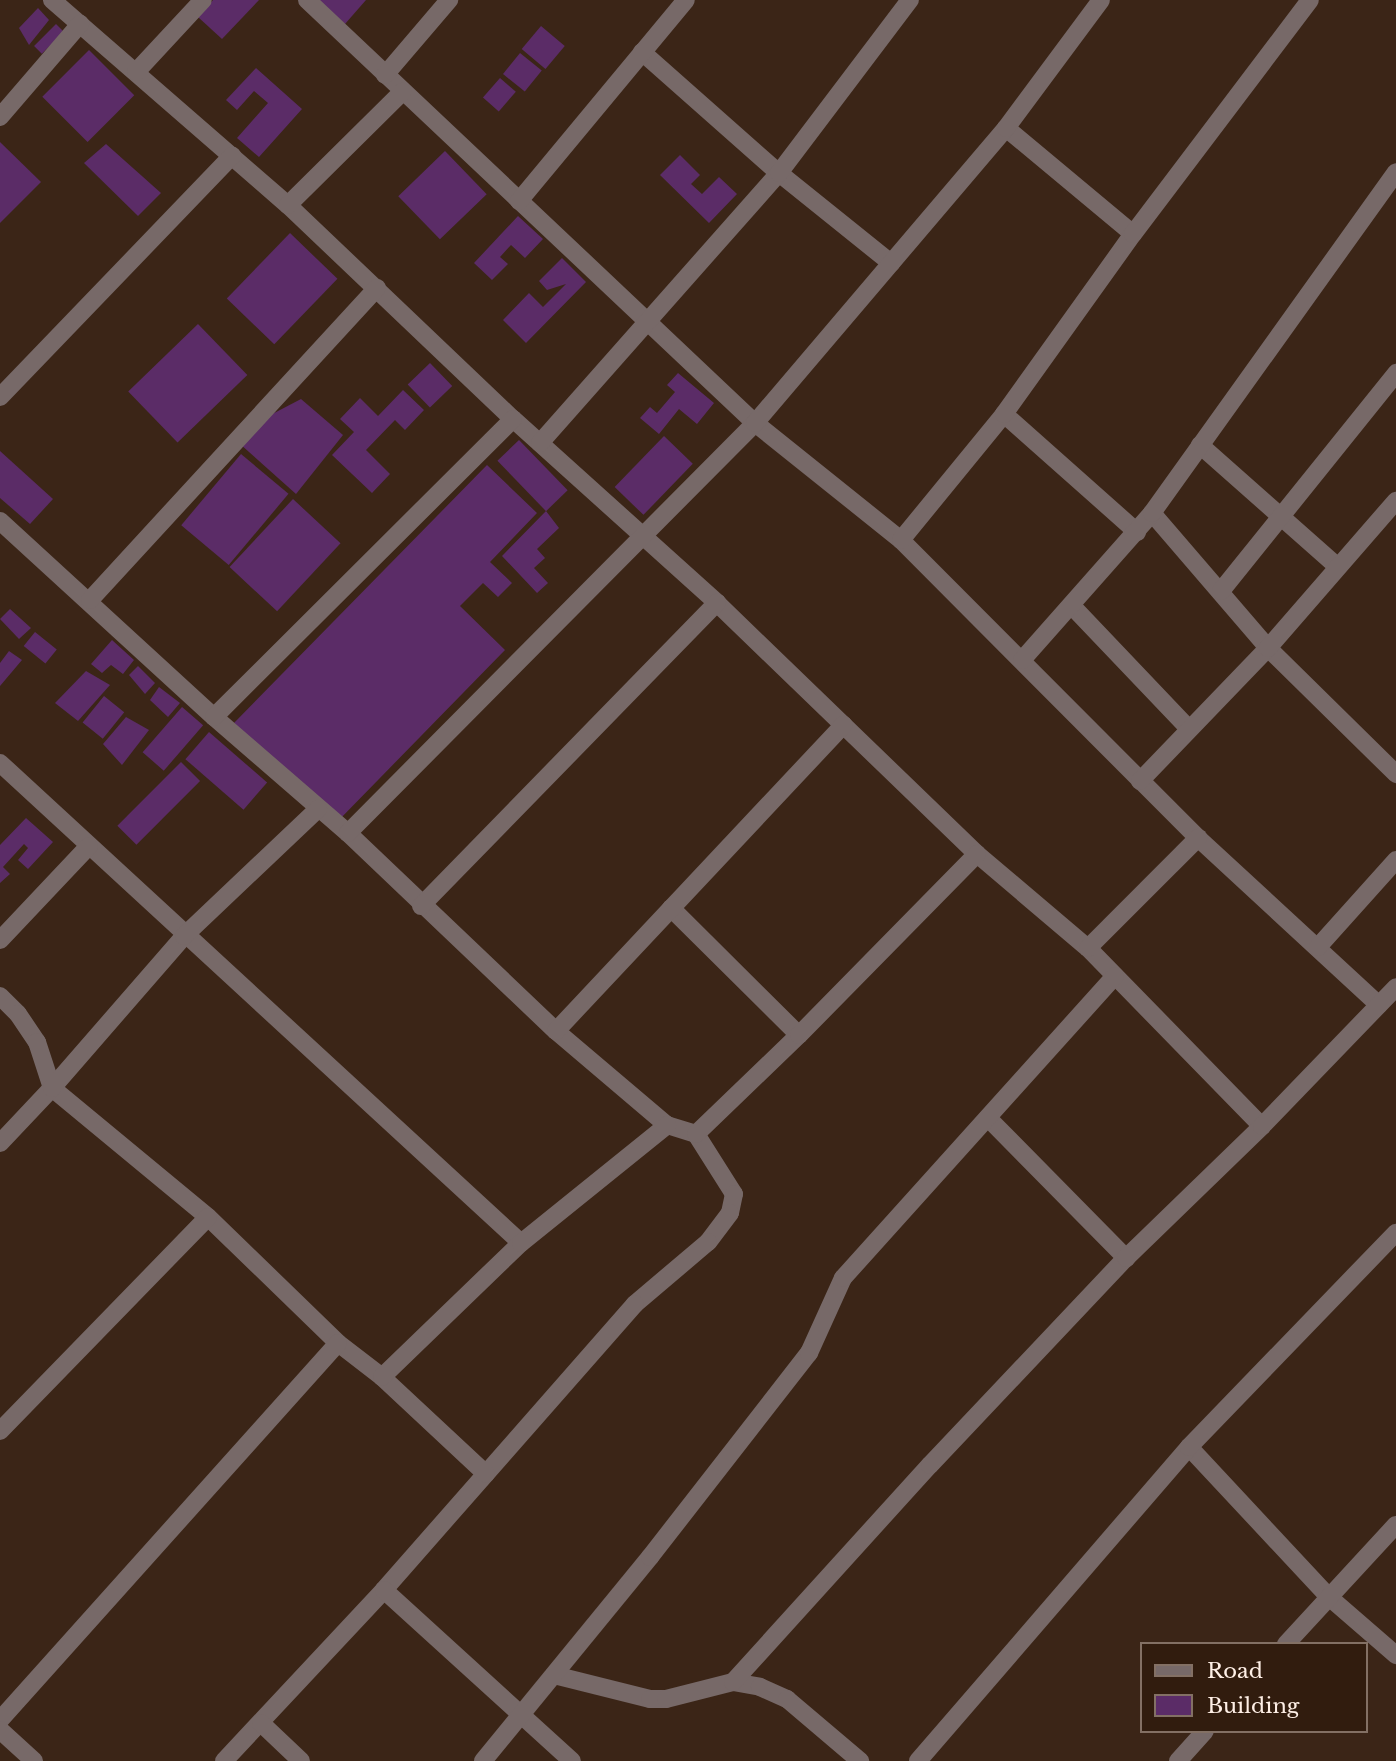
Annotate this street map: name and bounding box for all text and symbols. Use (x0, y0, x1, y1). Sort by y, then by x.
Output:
legend (1140, 1642, 1368, 1733)
text: Road (1207, 1658, 1263, 1684)
text: Building (1207, 1693, 1299, 1719)

